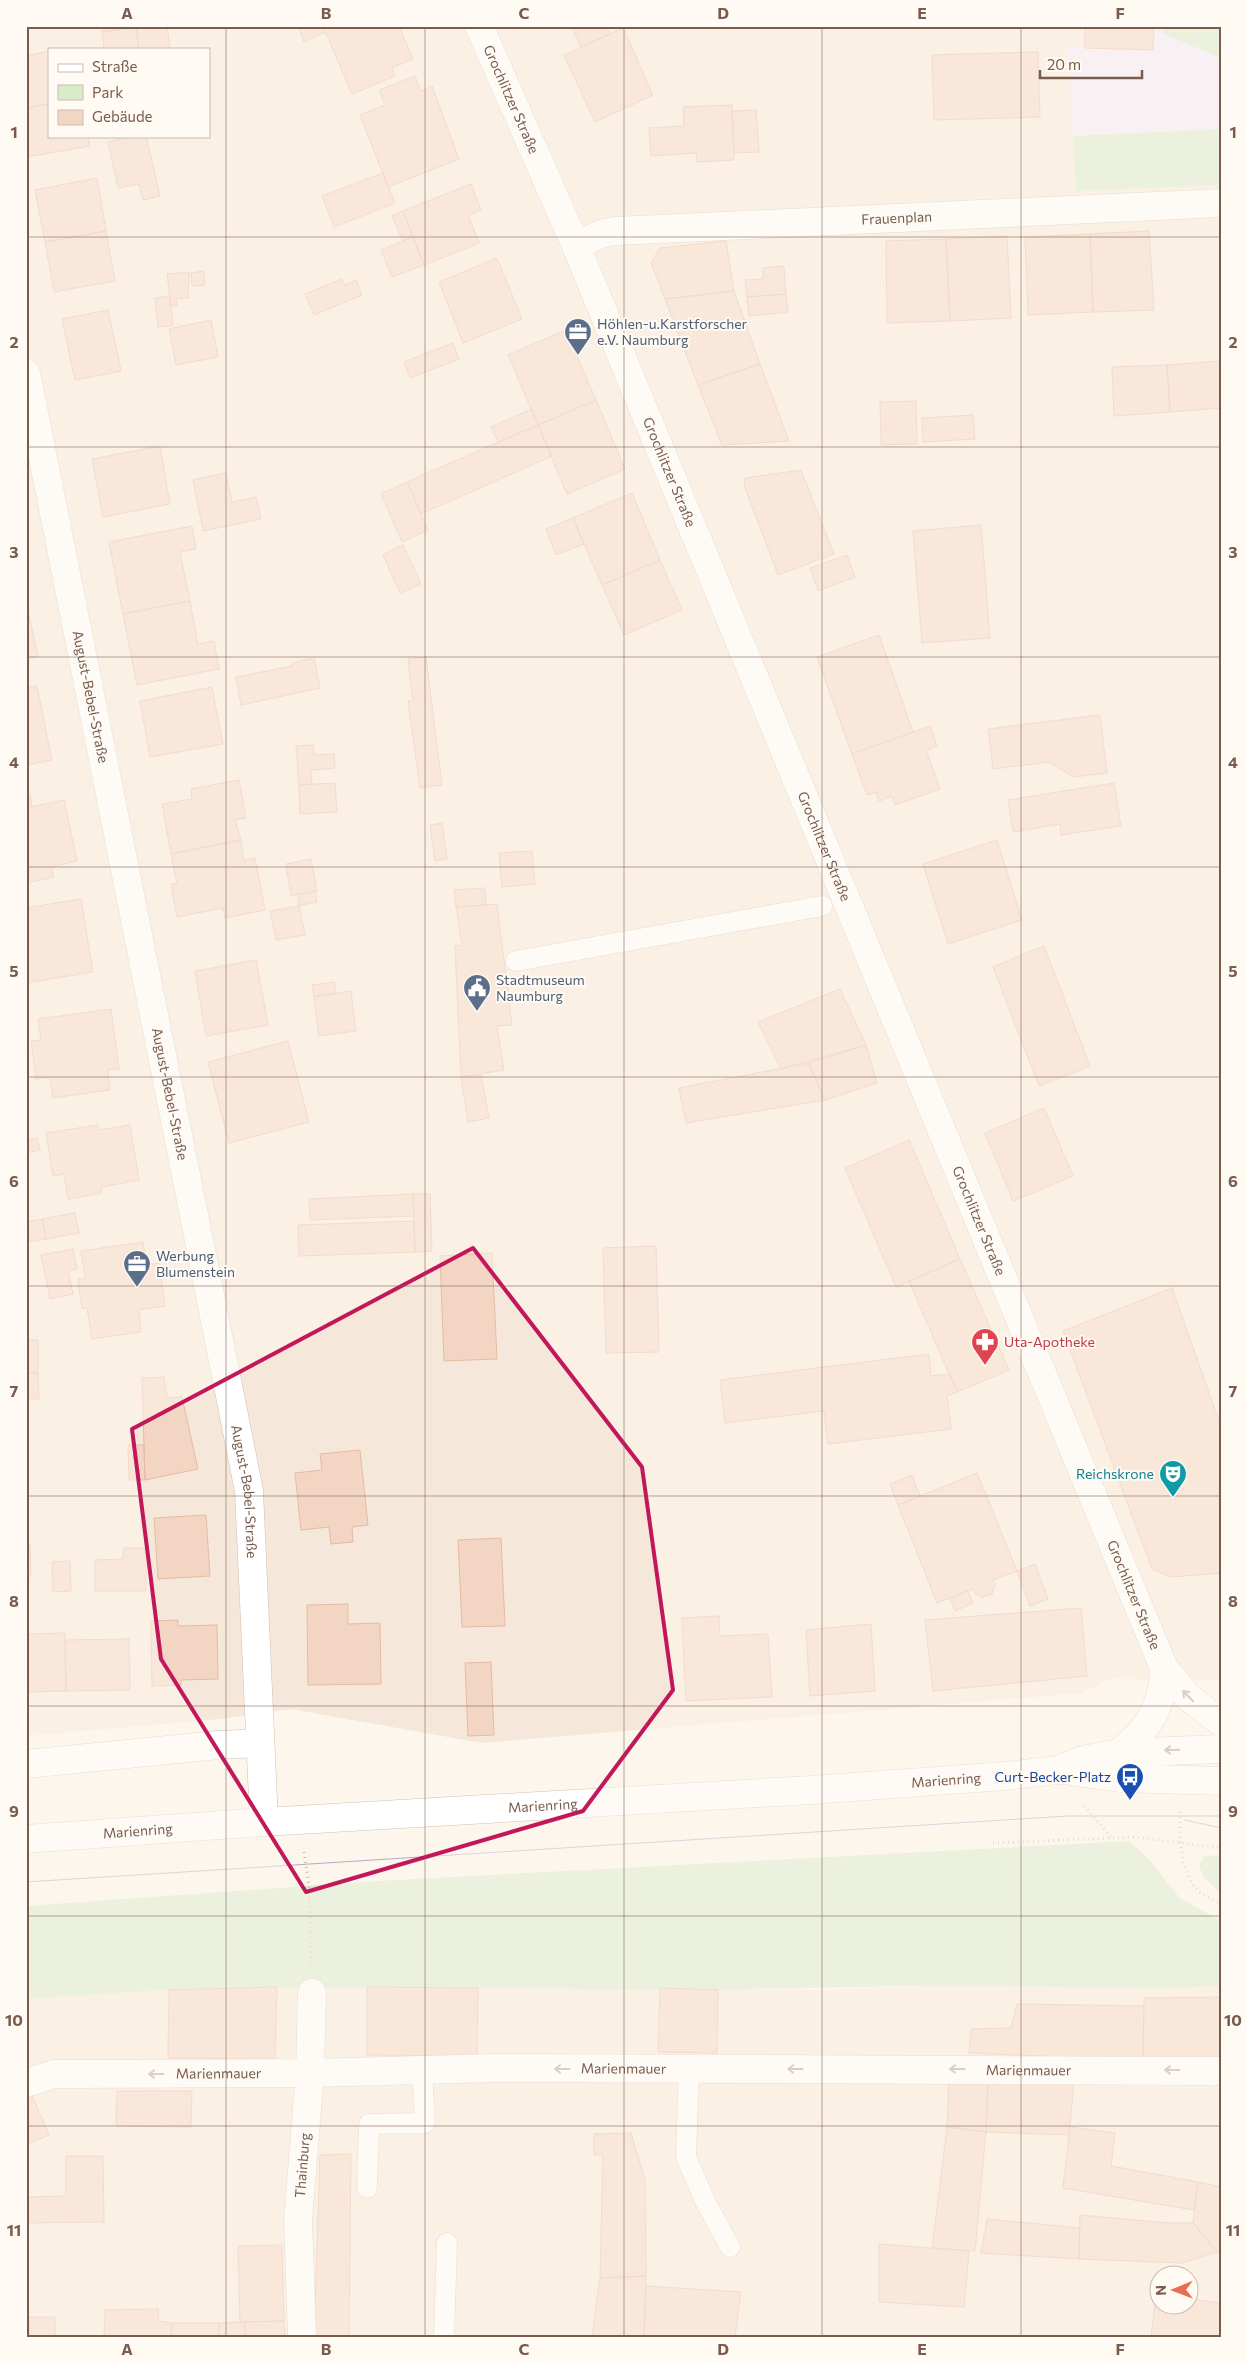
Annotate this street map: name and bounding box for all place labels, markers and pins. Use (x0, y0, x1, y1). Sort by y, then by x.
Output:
place label: Höhlen-u.Karstforscher e.V. Naumburg (597, 315, 748, 348)
office icon: Höhlen-u.Karstforscher e.V. Naumburg (563, 317, 593, 356)
place label: Stadtmuseum Naumburg (496, 971, 585, 1004)
public building icon: Stadtmuseum Naumburg (462, 973, 492, 1012)
place label: Werbung Blumenstein (156, 1247, 235, 1280)
office icon: Werbung Blumenstein (122, 1249, 152, 1288)
pharmacy icon: Uta-Apotheke (970, 1327, 1000, 1366)
place label: Uta-Apotheke (1004, 1333, 1095, 1350)
theatre icon: Reichskrone (1158, 1459, 1188, 1498)
place label: Reichskrone (1076, 1465, 1154, 1482)
bus stop icon: Curt-Becker-Platz (1115, 1762, 1145, 1801)
place label: Curt-Becker-Platz (994, 1768, 1111, 1785)

